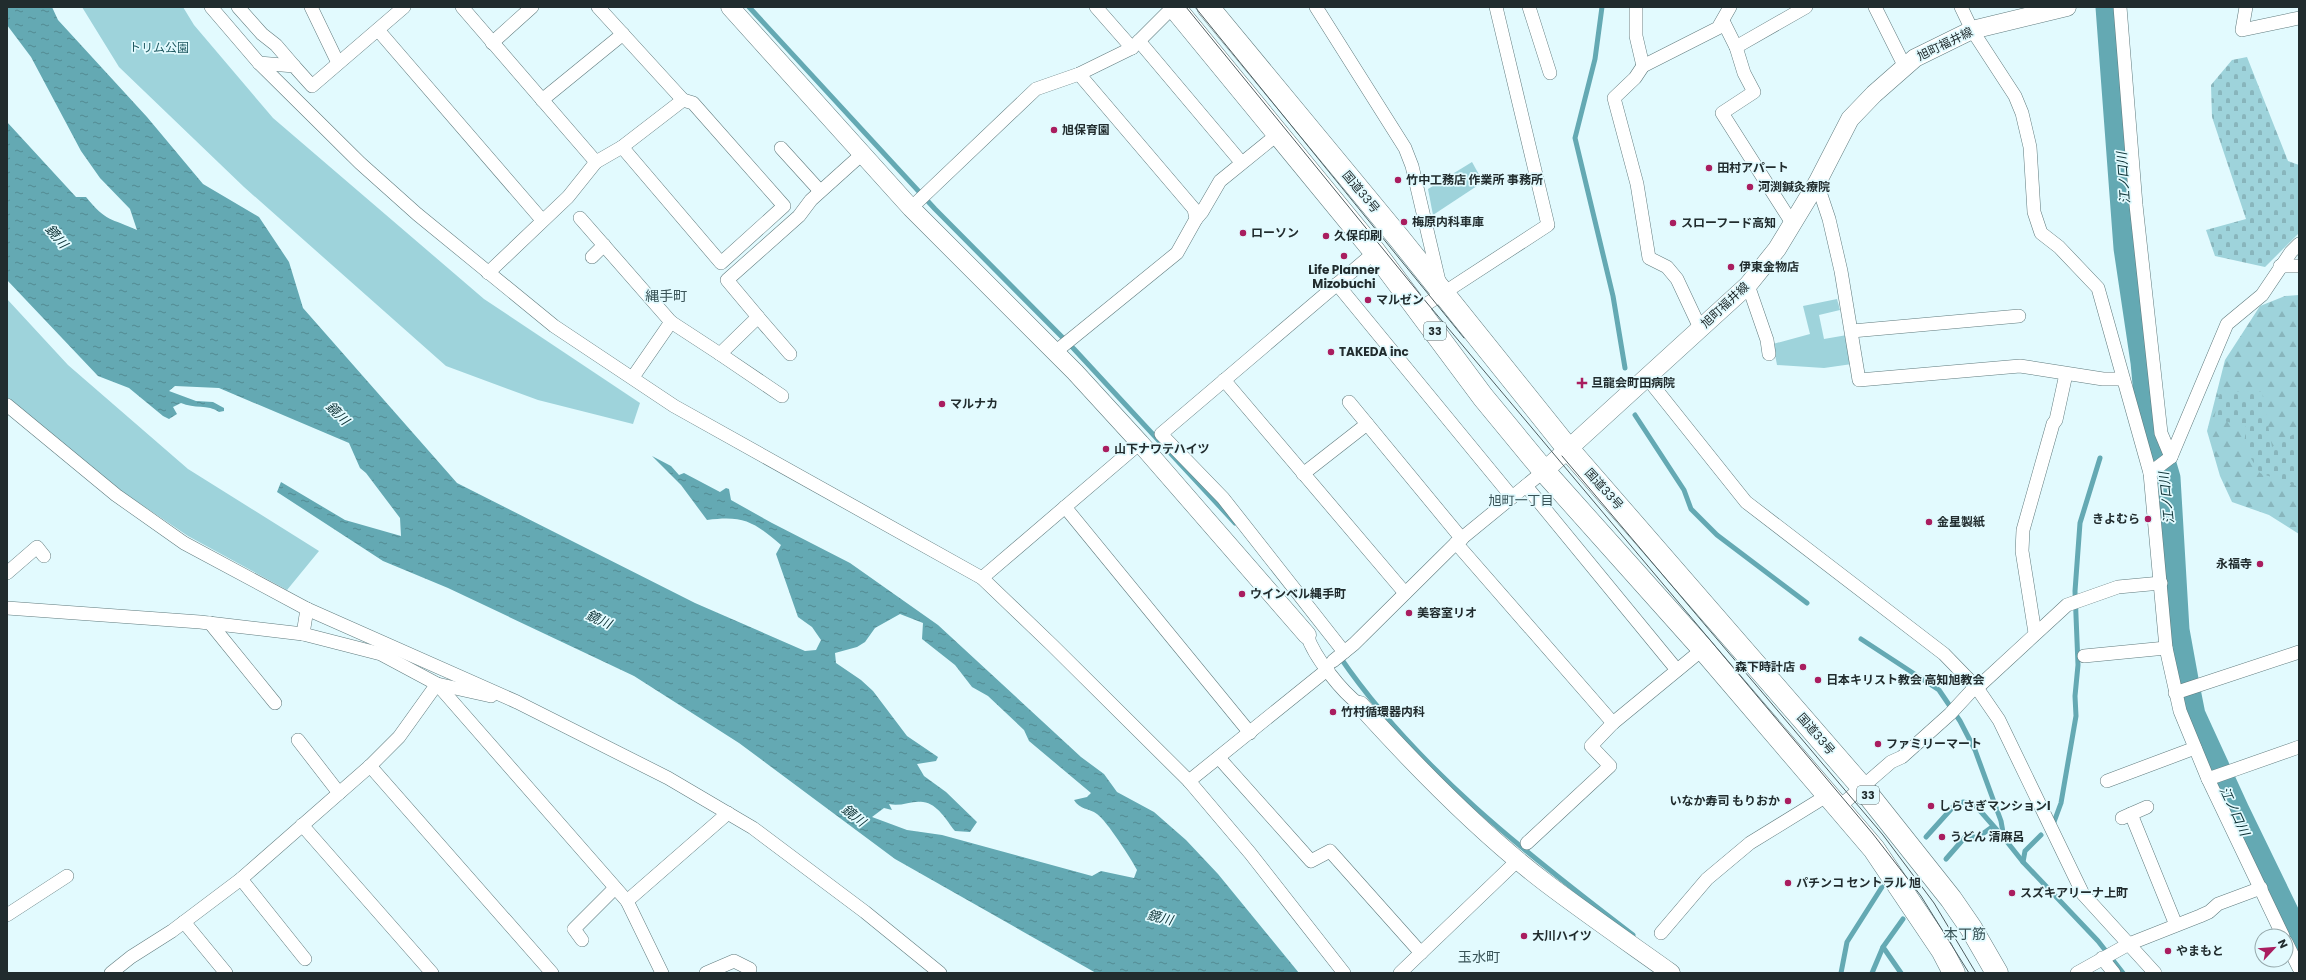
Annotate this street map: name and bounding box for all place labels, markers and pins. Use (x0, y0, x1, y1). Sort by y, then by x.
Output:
place label: 旭保育園 (1062, 121, 1110, 138)
marker: 旭保育園 (1049, 125, 1059, 135)
place label: 田村アパート (1717, 159, 1789, 176)
marker: 田村アパート (1704, 163, 1714, 173)
place label: 竹中工務店 作業所 事務所 (1406, 171, 1543, 188)
marker: 竹中工務店 作業所 事務所 (1393, 175, 1403, 185)
place label: 河渕鍼灸療院 (1758, 178, 1830, 195)
marker: 河渕鍼灸療院 (1745, 182, 1755, 192)
place label: 梅原内科車庫 (1412, 213, 1484, 230)
place label: スローフード高知 (1681, 214, 1776, 231)
marker: 梅原内科車庫 (1399, 217, 1409, 227)
marker: スローフード高知 (1668, 218, 1678, 228)
place label: ローソン (1251, 224, 1299, 241)
place label: 久保印刷 (1334, 227, 1382, 244)
marker: ローソン (1238, 228, 1248, 238)
marker: 久保印刷 (1321, 231, 1331, 241)
marker: Life Planner Mizobuchi (1339, 251, 1349, 261)
place label: 伊東金物店 (1739, 258, 1799, 275)
place label: Life Planner Mizobuchi (1308, 261, 1380, 292)
marker: 伊東金物店 (1726, 262, 1736, 272)
place label: マルゼン (1376, 291, 1424, 308)
marker: マルゼン (1363, 295, 1373, 305)
place label: TAKEDA inc (1339, 343, 1409, 360)
marker: TAKEDA inc (1326, 347, 1336, 357)
place label: 旦龍会町田病院 (1591, 374, 1675, 391)
marker: 旦龍会町田病院 (1576, 377, 1588, 389)
place label: マルナカ (950, 395, 998, 412)
marker: マルナカ (937, 399, 947, 409)
place label: 山下ナワテハイツ (1114, 440, 1210, 457)
marker: 山下ナワテハイツ (1101, 444, 1111, 454)
place label: きよむら (2092, 510, 2140, 527)
place label: 金星製紙 (1937, 513, 1985, 530)
marker: きよむら (2143, 514, 2153, 524)
marker: 金星製紙 (1924, 517, 1934, 527)
place label: 永福寺 (2216, 555, 2252, 572)
marker: 永福寺 (2255, 559, 2265, 569)
place label: ウインベル縄手町 (1250, 585, 1346, 602)
marker: ウインベル縄手町 (1237, 589, 1247, 599)
place label: 美容室リオ (1417, 604, 1477, 621)
marker: 美容室リオ (1404, 608, 1414, 618)
place label: 森下時計店 (1735, 658, 1795, 675)
marker: 森下時計店 (1798, 662, 1808, 672)
place label: 日本キリスト教会 高知旭教会 (1826, 671, 1985, 688)
marker: 日本キリスト教会 高知旭教会 (1813, 675, 1823, 685)
place label: 竹村循環器内科 (1341, 703, 1425, 720)
marker: 竹村循環器内科 (1328, 707, 1338, 717)
place label: ファミリーマート (1886, 735, 1982, 752)
marker: ファミリーマート (1873, 739, 1883, 749)
place label: いなか寿司 もりおか (1669, 792, 1780, 809)
marker: いなか寿司 もりおか (1783, 796, 1793, 806)
place label: しらさぎマンションI (1939, 797, 2051, 814)
marker: しらさぎマンションI (1926, 801, 1936, 811)
place label: うどん 清麻呂 (1950, 828, 2025, 845)
marker: うどん 清麻呂 (1937, 832, 1947, 842)
place label: パチンコ セントラル 旭 (1796, 874, 1921, 891)
marker: パチンコ セントラル 旭 (1783, 878, 1793, 888)
place label: スズキアリーナ上町 (2020, 884, 2128, 901)
marker: スズキアリーナ上町 (2007, 888, 2017, 898)
place label: 大川ハイツ (1532, 927, 1592, 944)
marker: 大川ハイツ (1519, 931, 1529, 941)
place label: やまもと (2176, 942, 2224, 959)
marker: やまもと (2163, 946, 2173, 956)

